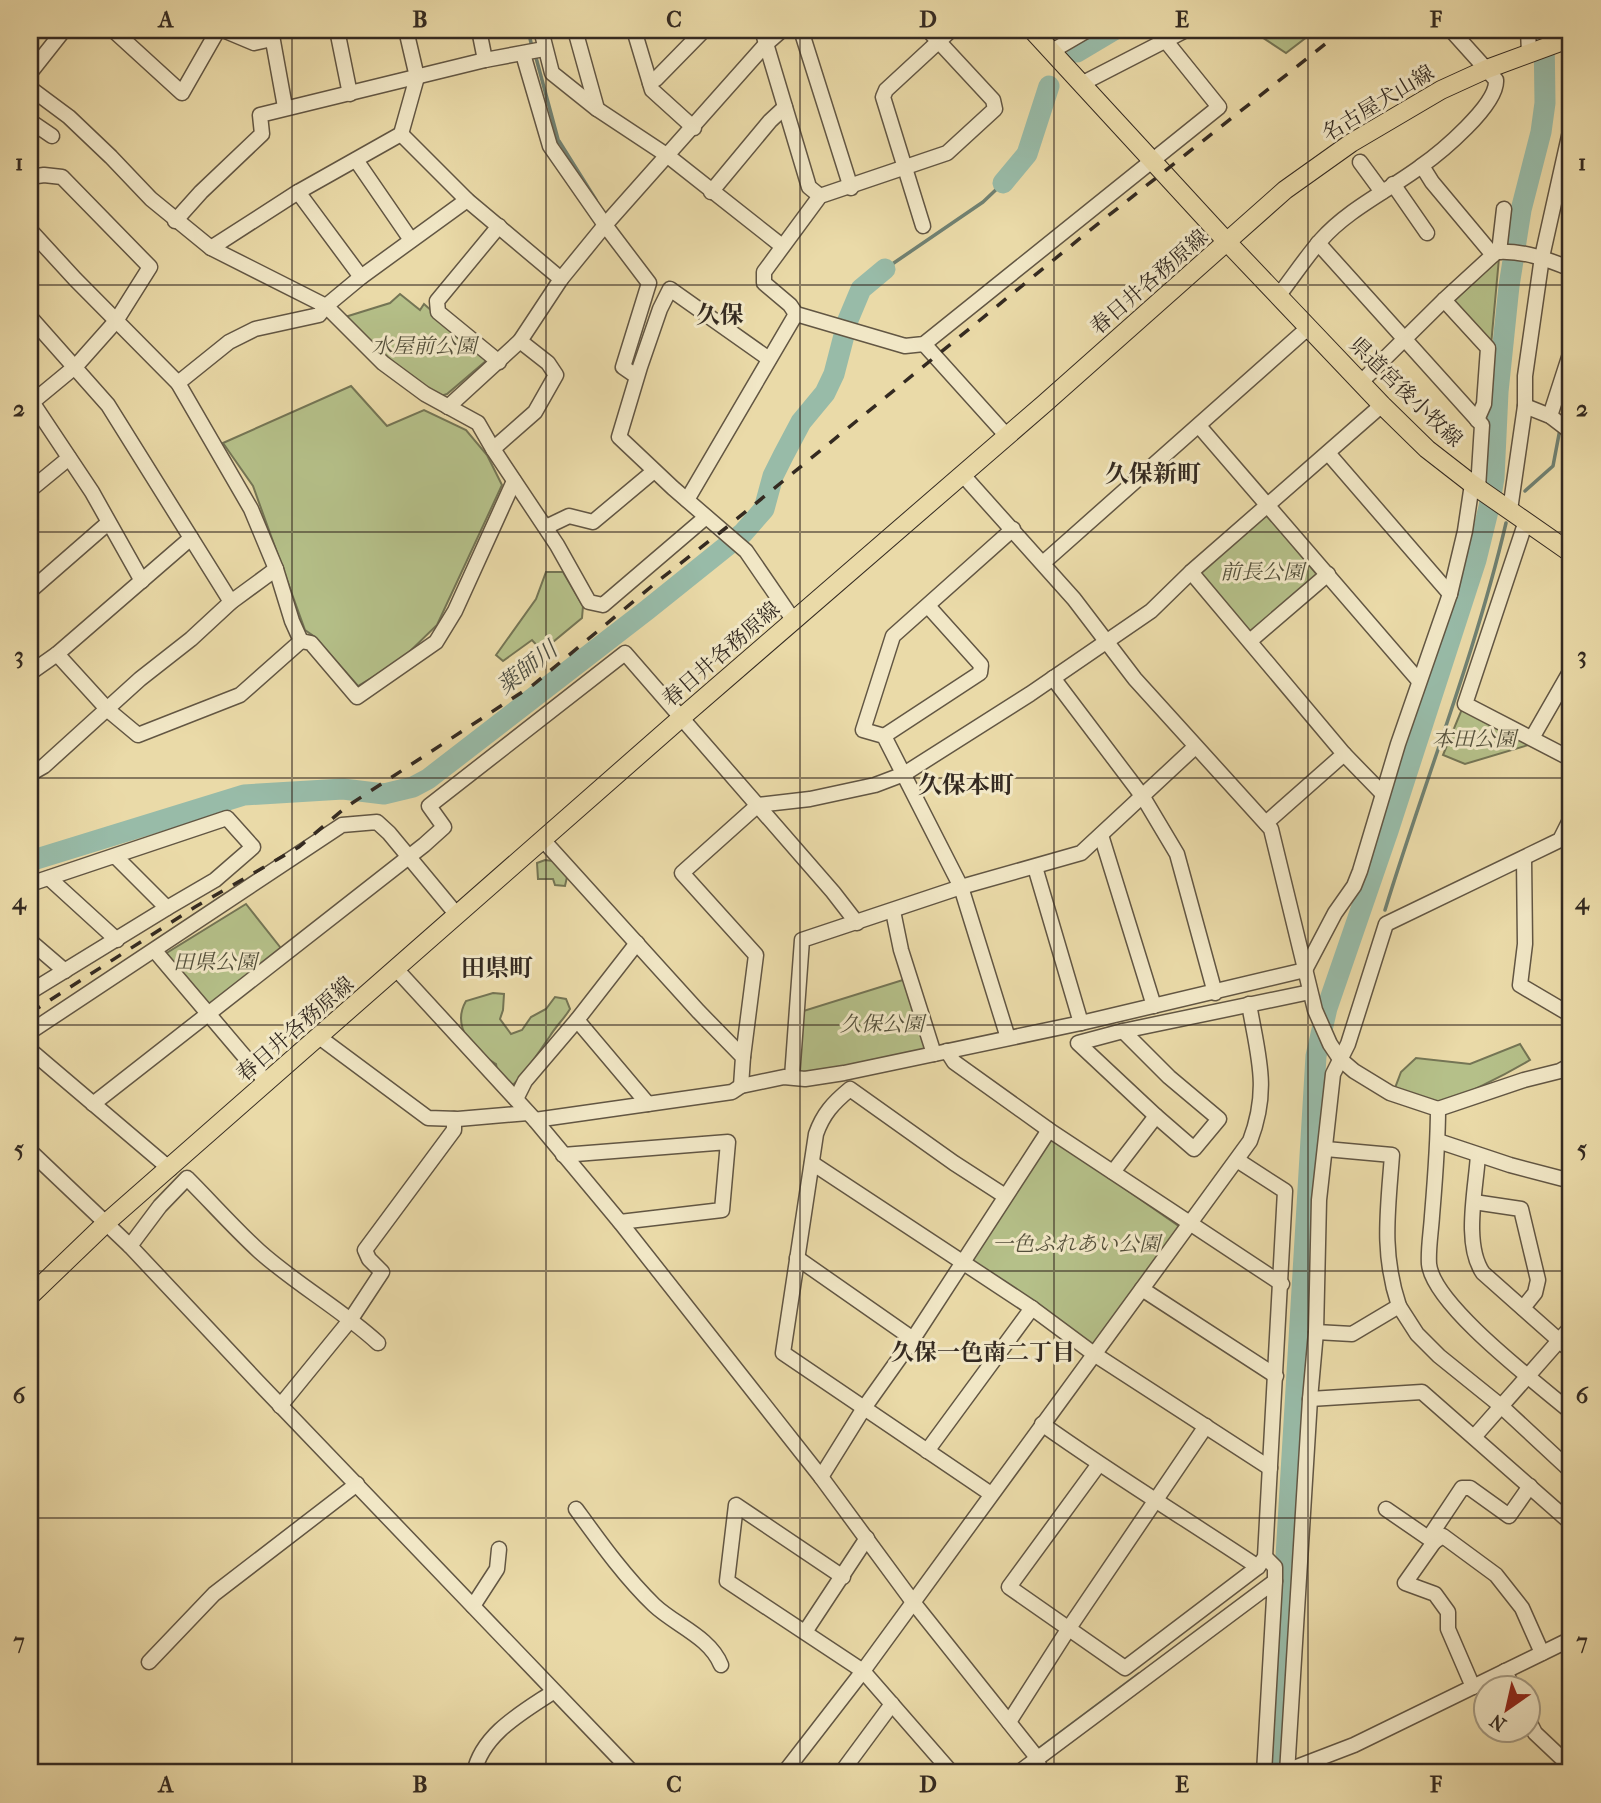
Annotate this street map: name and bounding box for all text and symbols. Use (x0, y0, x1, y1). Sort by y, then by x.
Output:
text: A (157, 6, 175, 33)
text: B (413, 6, 428, 33)
text: C (666, 6, 682, 33)
text: D (919, 6, 937, 33)
text: E (1175, 6, 1189, 33)
text: F (1429, 6, 1443, 33)
street label: 名古屋犬山線 (1318, 60, 1438, 146)
text: 1 (15, 149, 23, 176)
text: 1 (1578, 149, 1586, 176)
street label: 春日井各務原線 (1086, 225, 1212, 339)
district label: 久保 (696, 301, 744, 329)
street label: 県道宮後小牧線 (1345, 332, 1467, 452)
park label: 水屋前公園 (372, 334, 479, 358)
text: 2 (13, 395, 25, 422)
text: 2 (1576, 395, 1588, 422)
district label: 久保新町 (1105, 460, 1201, 488)
park label: 前長公園 (1220, 560, 1307, 584)
street label: 春日井各務原線 (658, 597, 784, 711)
water label: 薬師川 (492, 634, 565, 700)
text: 3 (14, 642, 24, 669)
text: 3 (1577, 642, 1587, 669)
park label: 本田公園 (1432, 727, 1519, 751)
district label: 久保本町 (918, 771, 1014, 799)
text: 4 (11, 888, 27, 915)
text: 4 (1574, 888, 1590, 915)
park label: 田県公園 (173, 950, 260, 974)
district label: 田県町 (461, 954, 533, 982)
street label: 春日井各務原線 (232, 972, 358, 1086)
park label: 久保公園 (840, 1012, 927, 1036)
text: 5 (14, 1135, 24, 1162)
text: 5 (1577, 1135, 1587, 1162)
park label: 一色ふれあい公園 (992, 1232, 1163, 1256)
district label: 久保一色南二丁目 (891, 1339, 1075, 1366)
text: 6 (13, 1382, 26, 1409)
text: 6 (1576, 1382, 1589, 1409)
text: 7 (12, 1628, 25, 1655)
text: 7 (1575, 1628, 1588, 1655)
north arrow (1472, 1674, 1542, 1744)
text: N (1485, 1709, 1510, 1735)
text: A (157, 1771, 175, 1798)
text: B (413, 1771, 428, 1798)
text: C (666, 1771, 682, 1798)
text: D (919, 1771, 937, 1798)
text: E (1175, 1771, 1189, 1798)
text: F (1429, 1771, 1443, 1798)

